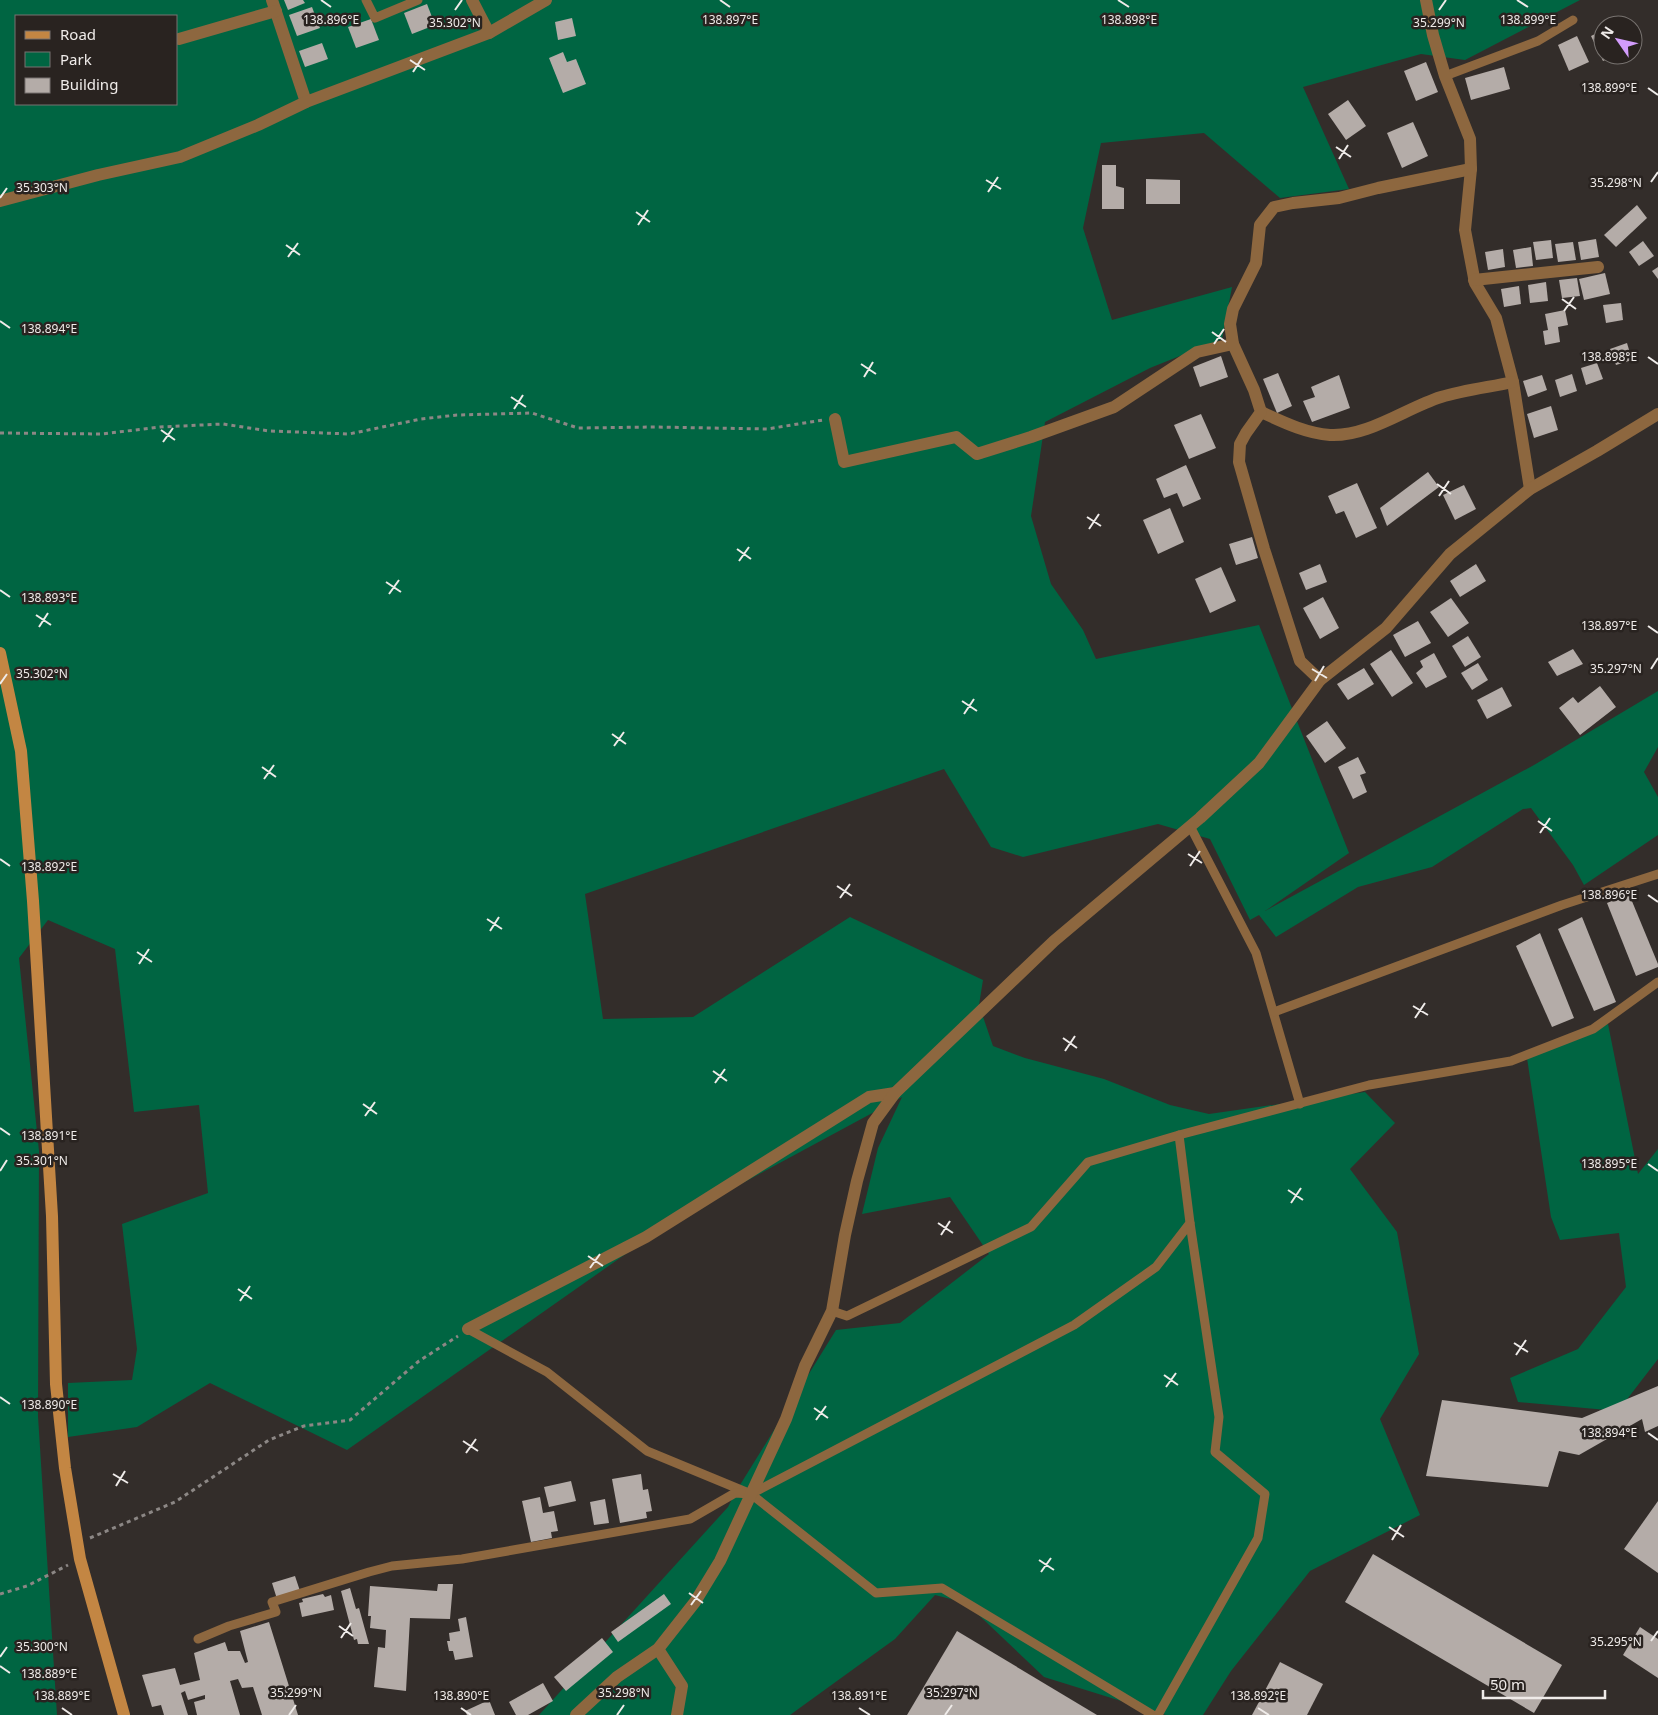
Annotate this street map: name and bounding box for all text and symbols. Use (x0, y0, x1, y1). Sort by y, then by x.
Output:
text: 138.896°E (303, 11, 359, 28)
text: 138.897°E (702, 11, 758, 28)
text: 138.898°E (1101, 11, 1157, 28)
text: 138.899°E (1500, 11, 1556, 28)
text: 35.302°N (429, 14, 481, 31)
text: 35.299°N (1413, 14, 1465, 31)
legend (15, 15, 178, 105)
north arrow (1593, 15, 1643, 65)
text: N (1596, 22, 1618, 42)
text: Road (60, 24, 96, 44)
text: Park (60, 49, 92, 69)
text: Building (60, 74, 118, 94)
text: 138.899°E (1581, 79, 1637, 96)
text: 35.298°N (1590, 174, 1642, 191)
text: 35.303°N (16, 179, 68, 196)
text: 138.894°E (21, 320, 77, 337)
text: 138.898°E (1581, 348, 1637, 365)
text: 138.893°E (21, 589, 77, 606)
text: 138.897°E (1581, 617, 1637, 634)
text: 35.297°N (1590, 660, 1642, 677)
text: 35.302°N (16, 665, 68, 682)
text: 138.892°E (21, 858, 77, 875)
text: 138.896°E (1581, 886, 1637, 903)
text: 138.891°E (21, 1127, 77, 1144)
text: 35.301°N (16, 1152, 68, 1169)
text: 138.895°E (1581, 1155, 1637, 1172)
text: 138.890°E (21, 1396, 77, 1413)
text: 138.894°E (1581, 1424, 1637, 1441)
text: 35.295°N (1590, 1633, 1642, 1650)
text: 35.300°N (16, 1638, 68, 1655)
text: 138.889°E (21, 1665, 77, 1682)
scale bar (1483, 1668, 1606, 1700)
text: 50 m (1490, 1674, 1525, 1694)
text: 35.299°N (270, 1684, 322, 1701)
text: 35.298°N (598, 1684, 650, 1701)
text: 35.297°N (926, 1684, 978, 1701)
text: 138.889°E (34, 1687, 90, 1704)
text: 138.890°E (433, 1687, 489, 1704)
text: 138.891°E (831, 1687, 887, 1704)
text: 138.892°E (1230, 1687, 1286, 1704)

